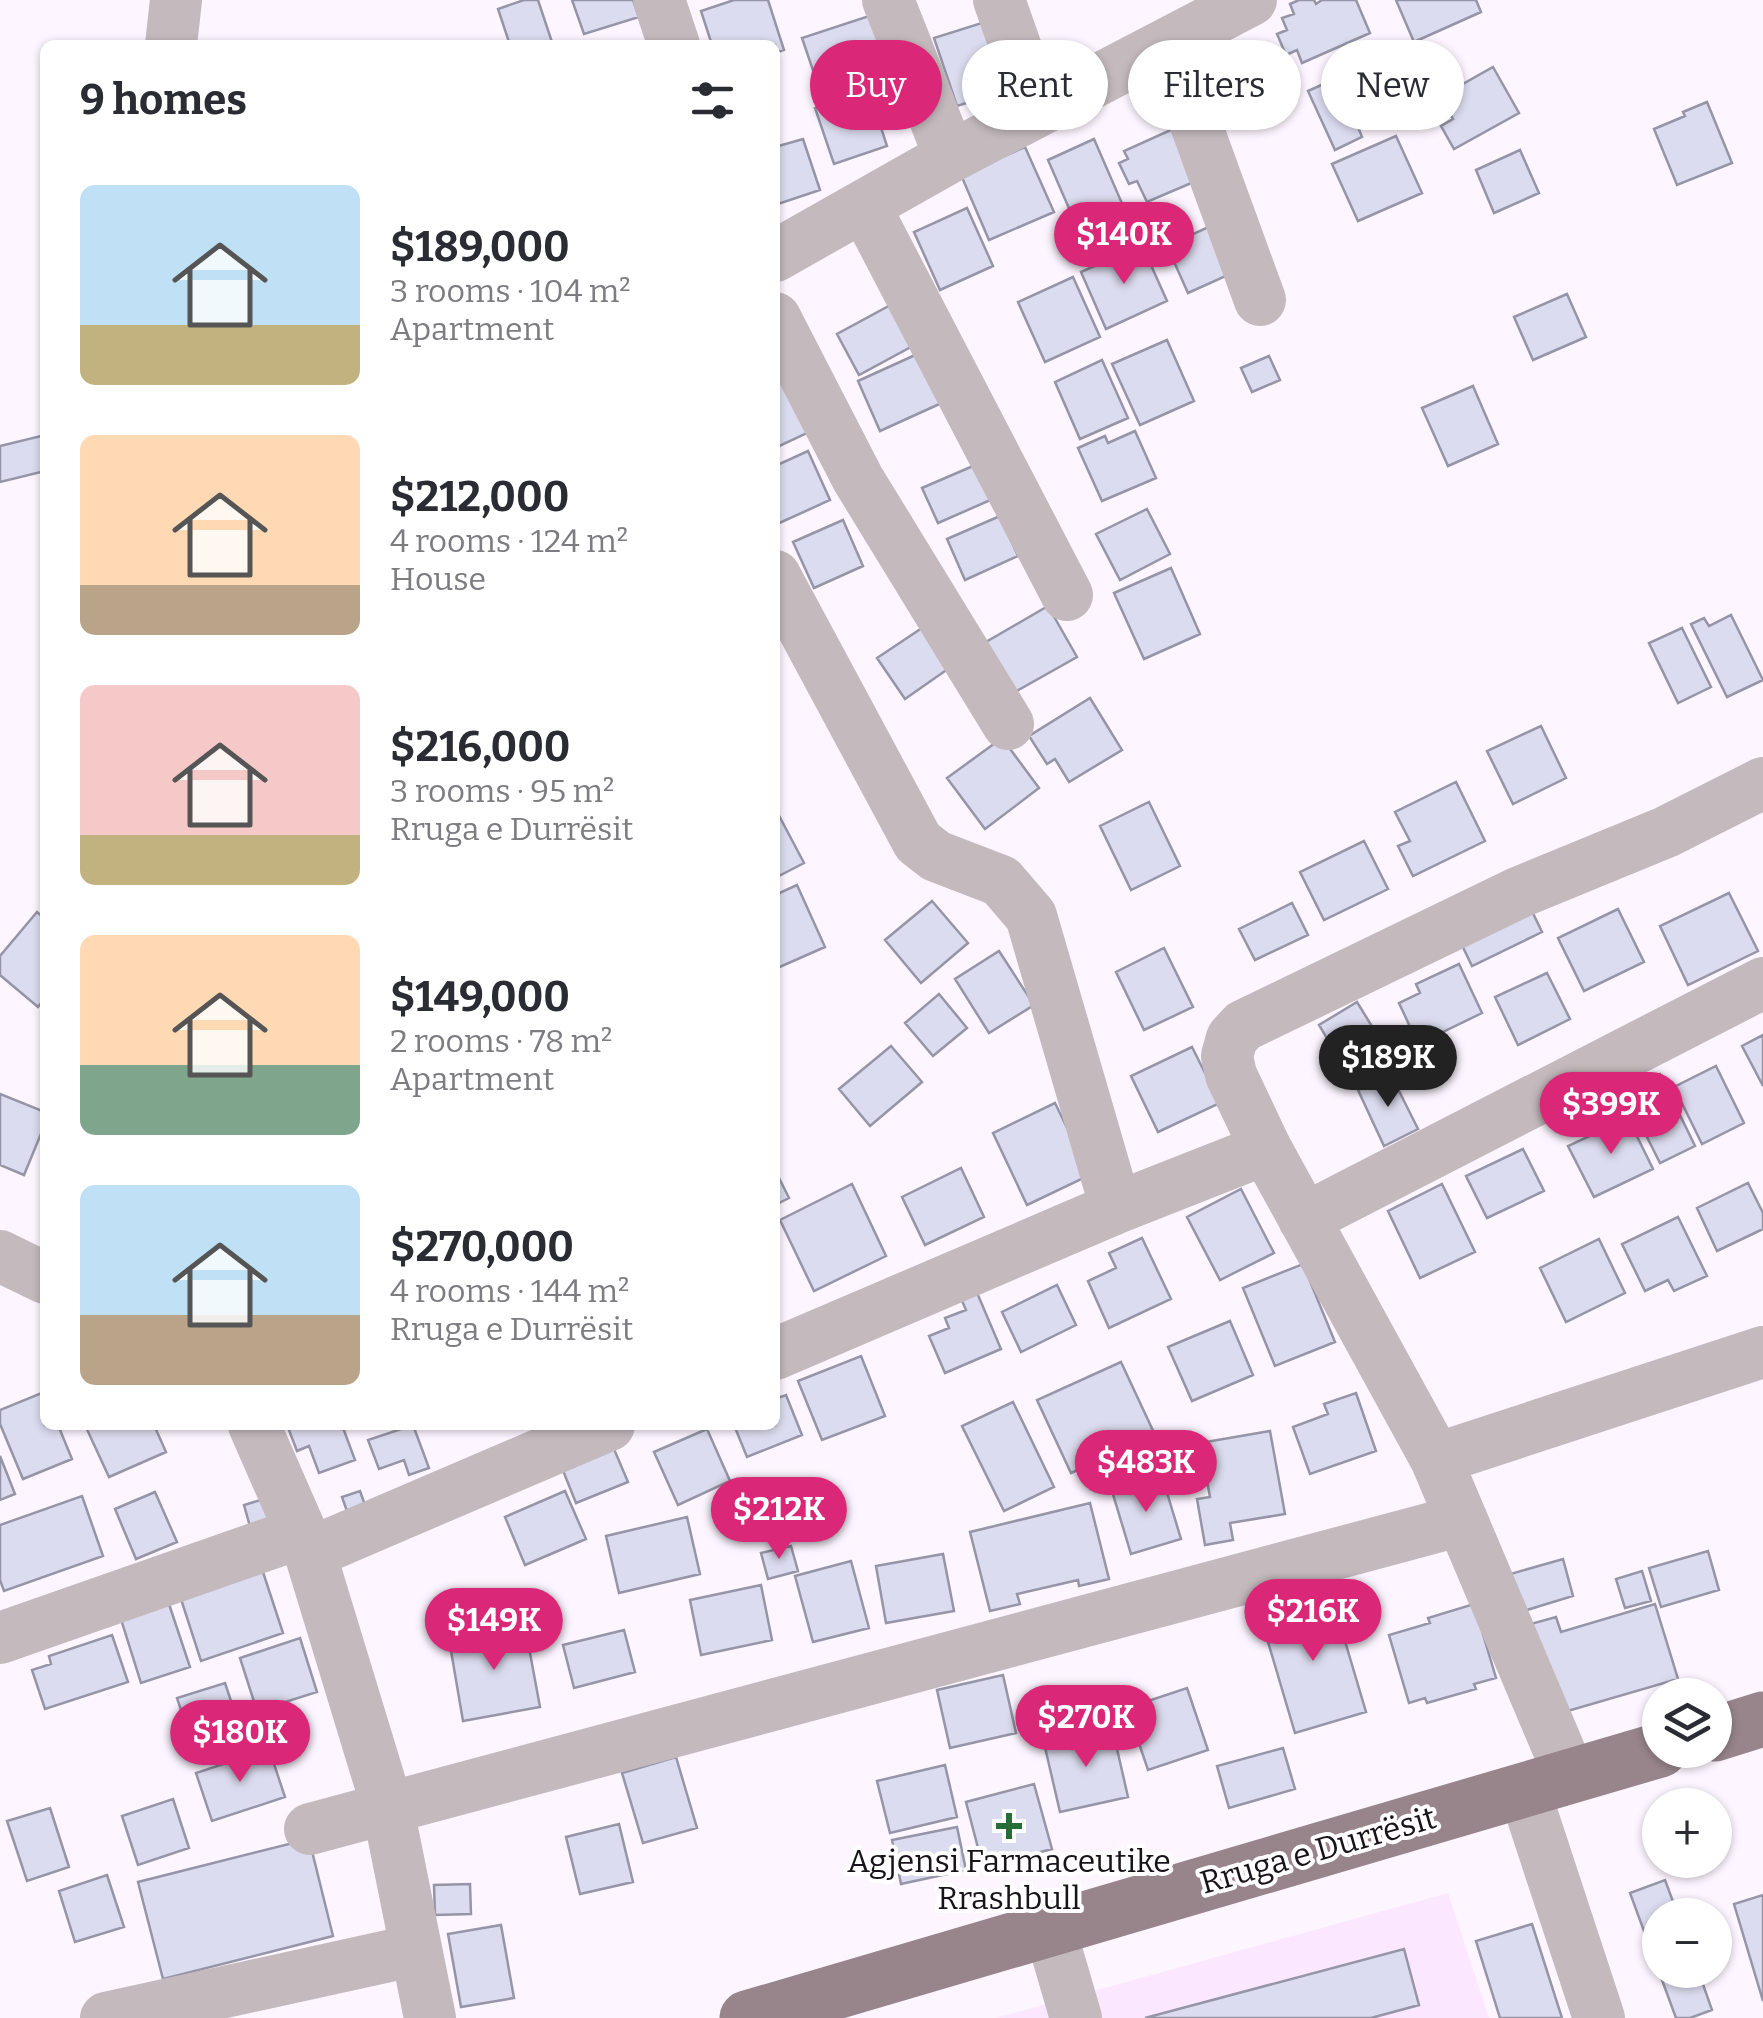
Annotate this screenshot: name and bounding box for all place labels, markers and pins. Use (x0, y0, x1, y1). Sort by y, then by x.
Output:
pin: $140K (1054, 202, 1194, 287)
pin: $189K (1318, 1025, 1458, 1110)
pin: $399K (1541, 1072, 1681, 1157)
pin: $483K (1076, 1430, 1216, 1515)
pin: $212K (709, 1477, 849, 1562)
pin: $216K (1243, 1579, 1383, 1664)
pin: $149K (424, 1588, 564, 1673)
pin: $270K (1016, 1685, 1156, 1770)
pin: $180K (170, 1700, 310, 1785)
marker: Agjensi Farmaceutike Rrashbull (998, 1815, 1020, 1837)
place label: Agjensi Farmaceutike Rrashbull (847, 1842, 1171, 1917)

